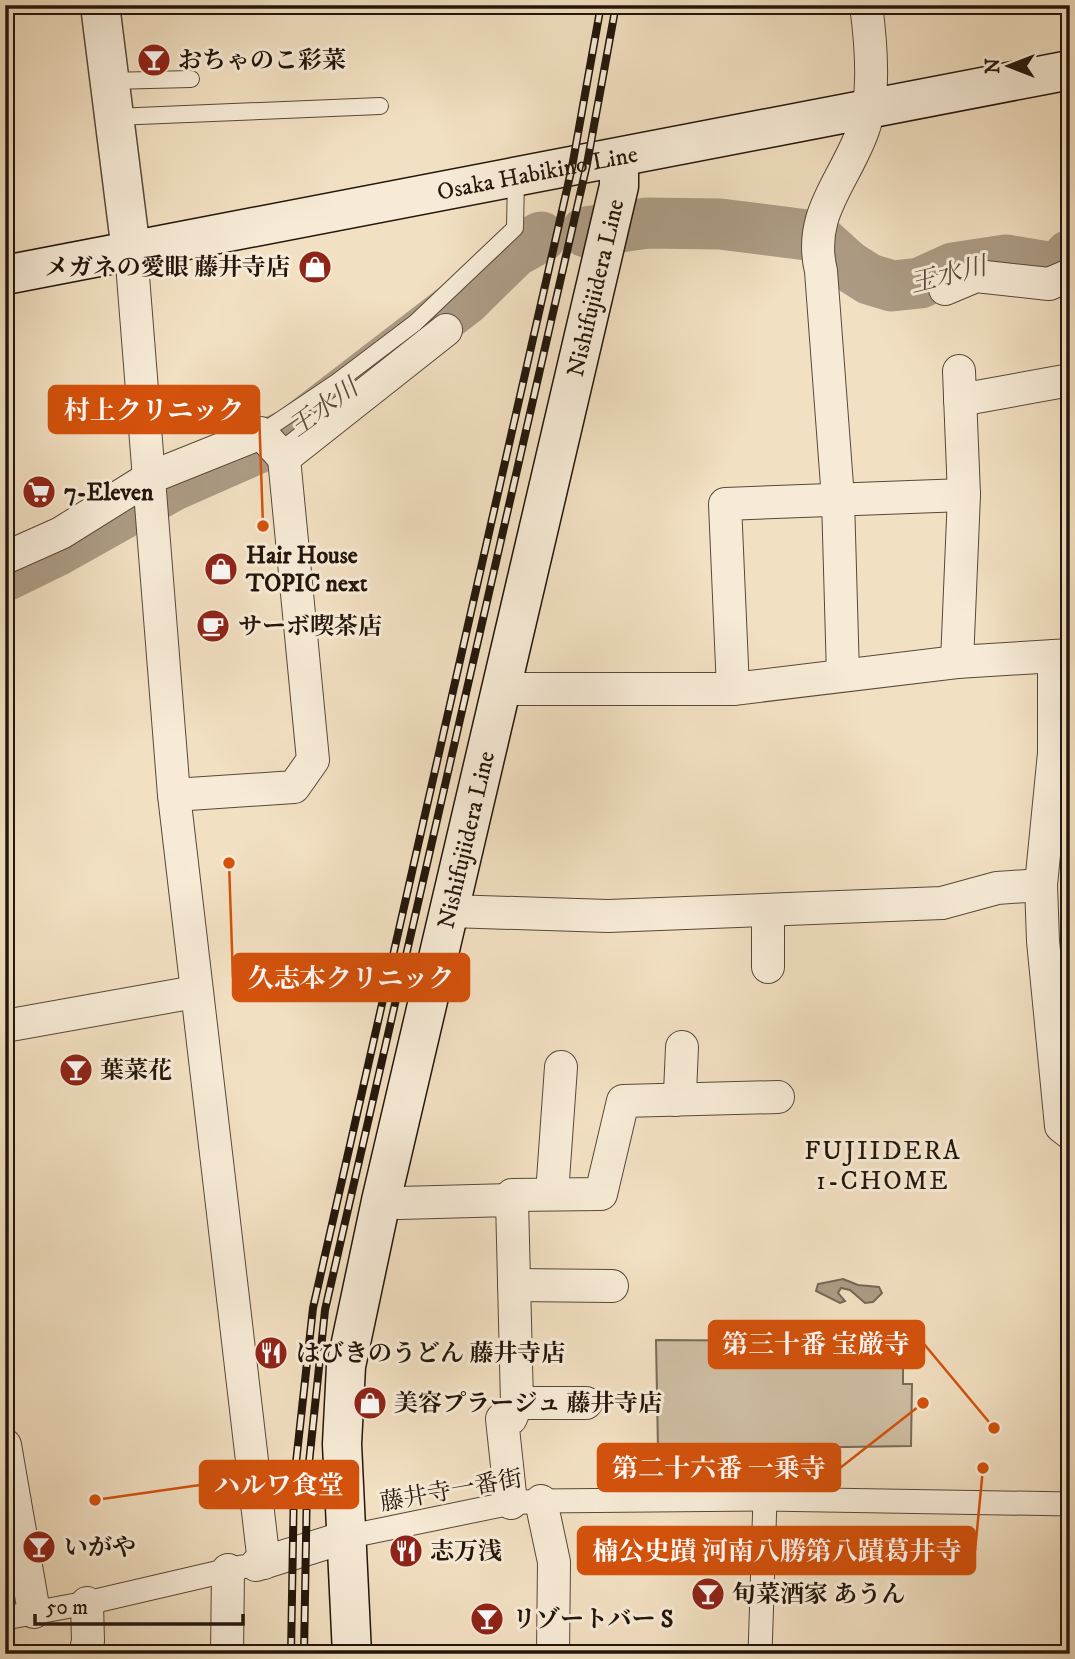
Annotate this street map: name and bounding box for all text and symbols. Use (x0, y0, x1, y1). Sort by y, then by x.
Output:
north arrow (974, 32, 1044, 102)
bar icon: おちゃのこ彩菜 (135, 41, 173, 79)
place label: おちゃのこ彩菜 (178, 46, 346, 76)
text: N (982, 58, 1005, 74)
street label: Osaka Habikino Line (435, 140, 640, 208)
street label: Nishifujiidera Line (561, 196, 631, 380)
shop icon: メガネの愛眼 藤井寺店 (296, 248, 334, 286)
water label: 王水川 (907, 249, 993, 301)
place label: メガネの愛眼 藤井寺店 (45, 253, 290, 283)
water label: 王水川 (283, 370, 368, 444)
callout: 村上クリニック (49, 386, 259, 433)
text: 村上クリニック (64, 395, 244, 428)
supermarket icon: 7-Eleven (20, 473, 58, 511)
place label: 7-Eleven (64, 478, 154, 508)
place label: Hair House TOPIC next (245, 541, 368, 599)
shop icon: Hair House TOPIC next (202, 550, 240, 588)
cafe icon: サーボ喫茶店 (194, 607, 232, 645)
place label: サーボ喫茶店 (238, 612, 382, 642)
street label: Nishifujiidera Line (431, 748, 502, 932)
callout: 久志本クリニック (233, 954, 469, 1001)
text: 久志本クリニック (248, 963, 454, 996)
bar icon: 葉菜花 (57, 1051, 95, 1089)
place label: 葉菜花 (100, 1056, 172, 1086)
district label: FUJIIDERA 1-CHOME (804, 1135, 962, 1198)
callout: 第三十番 宝厳寺 (709, 1321, 924, 1368)
text: 第三十番 宝厳寺 (722, 1329, 910, 1362)
restaurant icon: はびきのうどん 藤井寺店 (252, 1334, 290, 1372)
place label: はびきのうどん 藤井寺店 (296, 1339, 565, 1369)
shop icon: 美容プラージュ 藤井寺店 (351, 1384, 389, 1422)
place label: 美容プラージュ 藤井寺店 (394, 1389, 662, 1419)
callout: 第二十六番 一乗寺 (598, 1444, 840, 1491)
text: 第二十六番 一乗寺 (612, 1453, 826, 1486)
callout: ハルワ食堂 (200, 1461, 358, 1508)
street label: 藤井寺一番街 (378, 1464, 525, 1518)
text: ハルワ食堂 (214, 1470, 344, 1503)
callout: 楠公史蹟 河南八勝第八蹟葛井寺 (578, 1527, 975, 1574)
bar icon: いがや (20, 1528, 58, 1566)
restaurant icon: 志万浅 (387, 1532, 425, 1570)
place label: いがや (64, 1533, 136, 1563)
text: 楠公史蹟 河南八勝第八蹟葛井寺 (592, 1536, 962, 1569)
place label: 志万浅 (430, 1537, 502, 1567)
bar icon: 旬菜酒家 あうん (689, 1575, 727, 1613)
place label: 旬菜酒家 あうん (732, 1580, 905, 1610)
scale bar (35, 1582, 243, 1626)
text: 50 m (46, 1595, 88, 1621)
bar icon: リゾートバー S (468, 1600, 506, 1638)
place label: リゾートバー S (512, 1605, 673, 1635)

